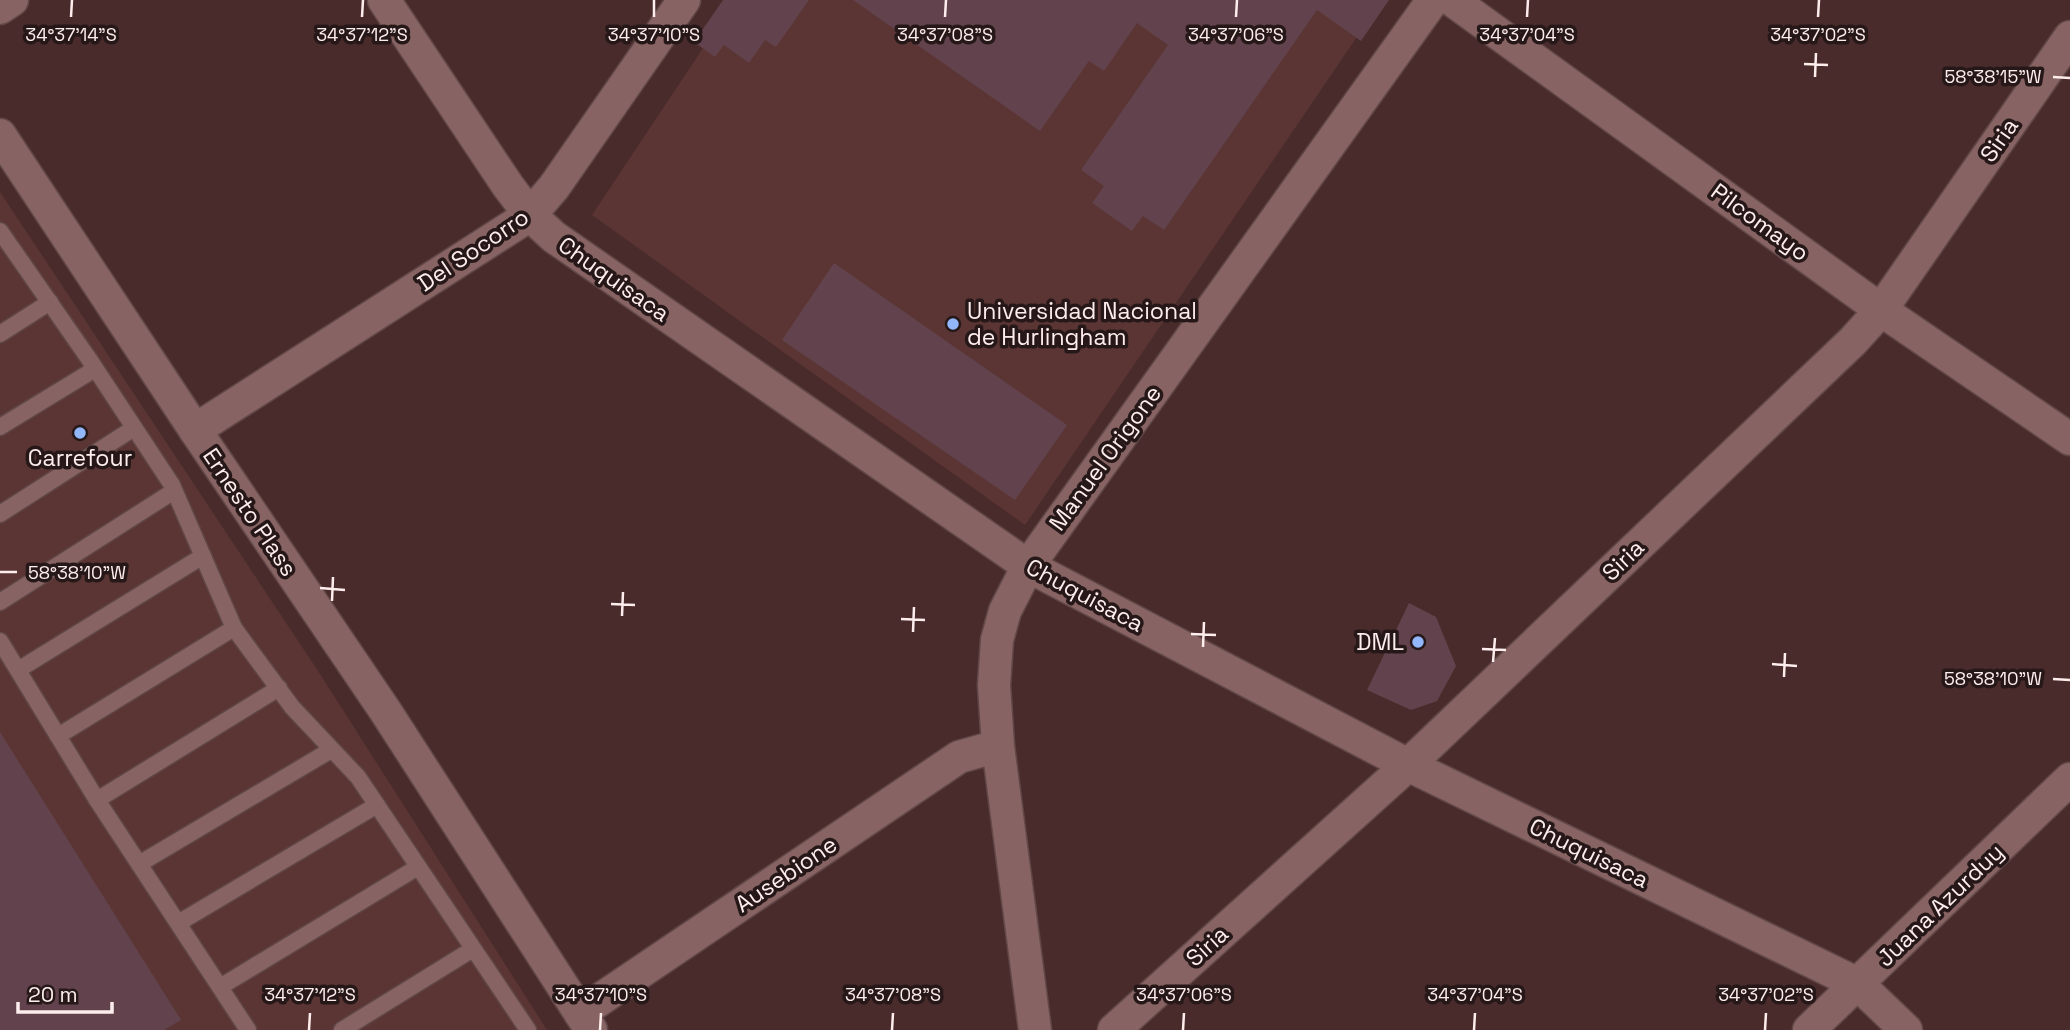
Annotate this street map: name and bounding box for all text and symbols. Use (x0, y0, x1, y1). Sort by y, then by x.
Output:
text: 34°37'14"S (25, 23, 117, 46)
text: 34°37'12"S (316, 23, 408, 46)
text: 34°37'10"S (608, 23, 700, 46)
text: 34°37'08"S (897, 23, 993, 46)
text: 34°37'06"S (1188, 23, 1284, 46)
text: 34°37'04"S (1479, 23, 1575, 46)
text: 34°37'02"S (1770, 23, 1866, 46)
text: 58°38'15"W (1944, 65, 2042, 88)
street label: Siria (1973, 112, 2025, 168)
street label: Pilcomayo (1705, 176, 1815, 268)
street label: Del Socorro (412, 202, 534, 298)
street label: Chuquisaca (552, 230, 676, 328)
place label: Universidad Nacional de Hurlingham (967, 296, 1197, 352)
marker: Universidad Nacional de Hurlingham (945, 316, 961, 332)
street label: Manuel Origone (1042, 379, 1168, 537)
marker: Carrefour (72, 425, 88, 441)
street label: Ernesto Plass (196, 442, 304, 582)
place label: Carrefour (28, 443, 132, 473)
street label: Siria (1596, 533, 1650, 587)
street label: Chuquisaca (1021, 551, 1149, 639)
text: 58°38'10"W (28, 561, 126, 584)
place label: DML (1356, 627, 1404, 657)
marker: DML (1410, 634, 1426, 650)
text: 58°38'10"W (1944, 667, 2042, 690)
street label: Chuquisaca (1524, 811, 1654, 895)
street label: Ausebione (729, 829, 843, 919)
street label: Juana Azurduy (1870, 837, 2010, 973)
street label: Siria (1179, 919, 1235, 973)
scale bar (18, 970, 112, 1014)
text: 20 m (28, 981, 78, 1008)
text: 34°37'12"S (264, 983, 356, 1006)
text: 34°37'10"S (555, 983, 647, 1006)
text: 34°37'08"S (845, 983, 941, 1006)
text: 34°37'06"S (1136, 983, 1232, 1006)
text: 34°37'04"S (1427, 983, 1523, 1006)
text: 34°37'02"S (1718, 983, 1814, 1006)

